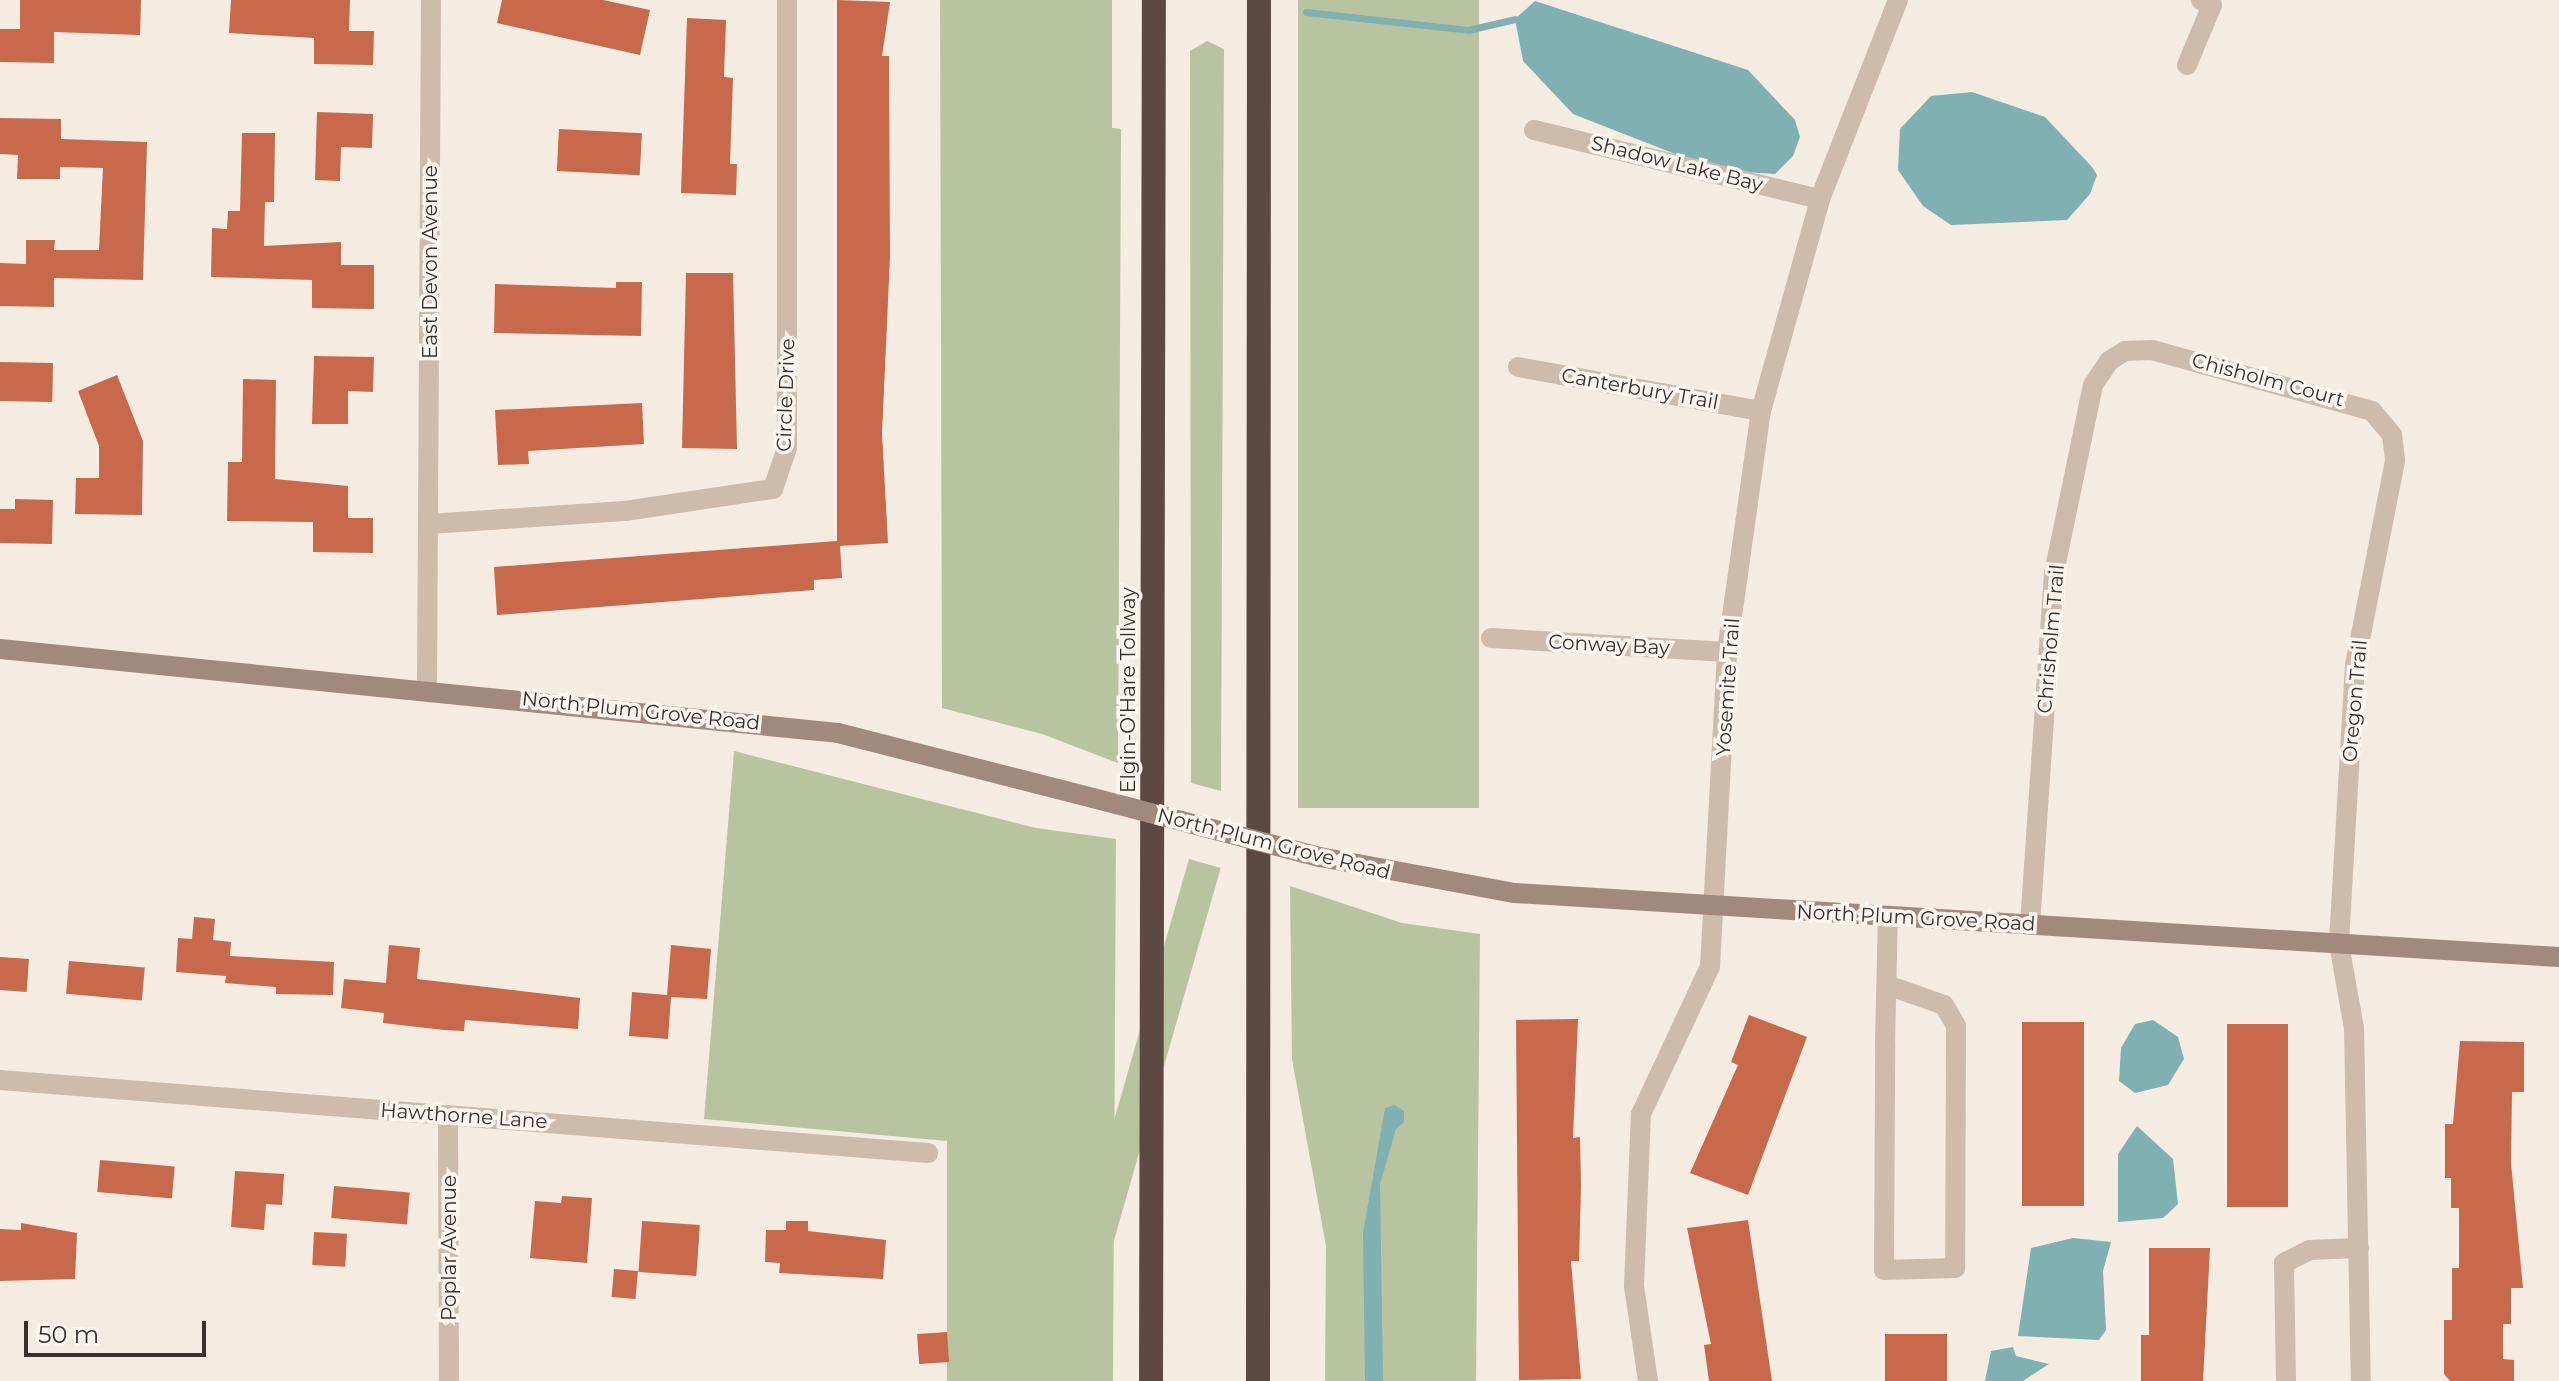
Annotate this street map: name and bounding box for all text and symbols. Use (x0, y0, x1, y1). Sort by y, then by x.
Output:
street label: Shadow Lake Bay (1589, 131, 1765, 197)
street label: East Devon Avenue (418, 165, 442, 359)
street label: Circle Drive (772, 338, 800, 452)
street label: Chisholm Court (2189, 348, 2347, 412)
street label: Canterbury Trail (1560, 363, 1720, 415)
street label: Chrisholm Trail (2033, 563, 2069, 715)
street label: Elgin-O'Hare Tollway (1116, 587, 1140, 793)
street label: Yosemite Trail (1711, 617, 1745, 757)
street label: Conway Bay (1548, 630, 1670, 660)
street label: Oregon Trail (2338, 639, 2372, 763)
street label: North Plum Grove Road (521, 687, 761, 735)
street label: North Plum Grove Road (1155, 803, 1393, 885)
street label: North Plum Grove Road (1796, 900, 2036, 936)
street label: Hawthorne Lane (380, 1098, 548, 1134)
street label: Poplar Avenue (437, 1175, 461, 1321)
scale bar (28, 1305, 210, 1355)
text: 50 m (38, 1320, 99, 1349)

